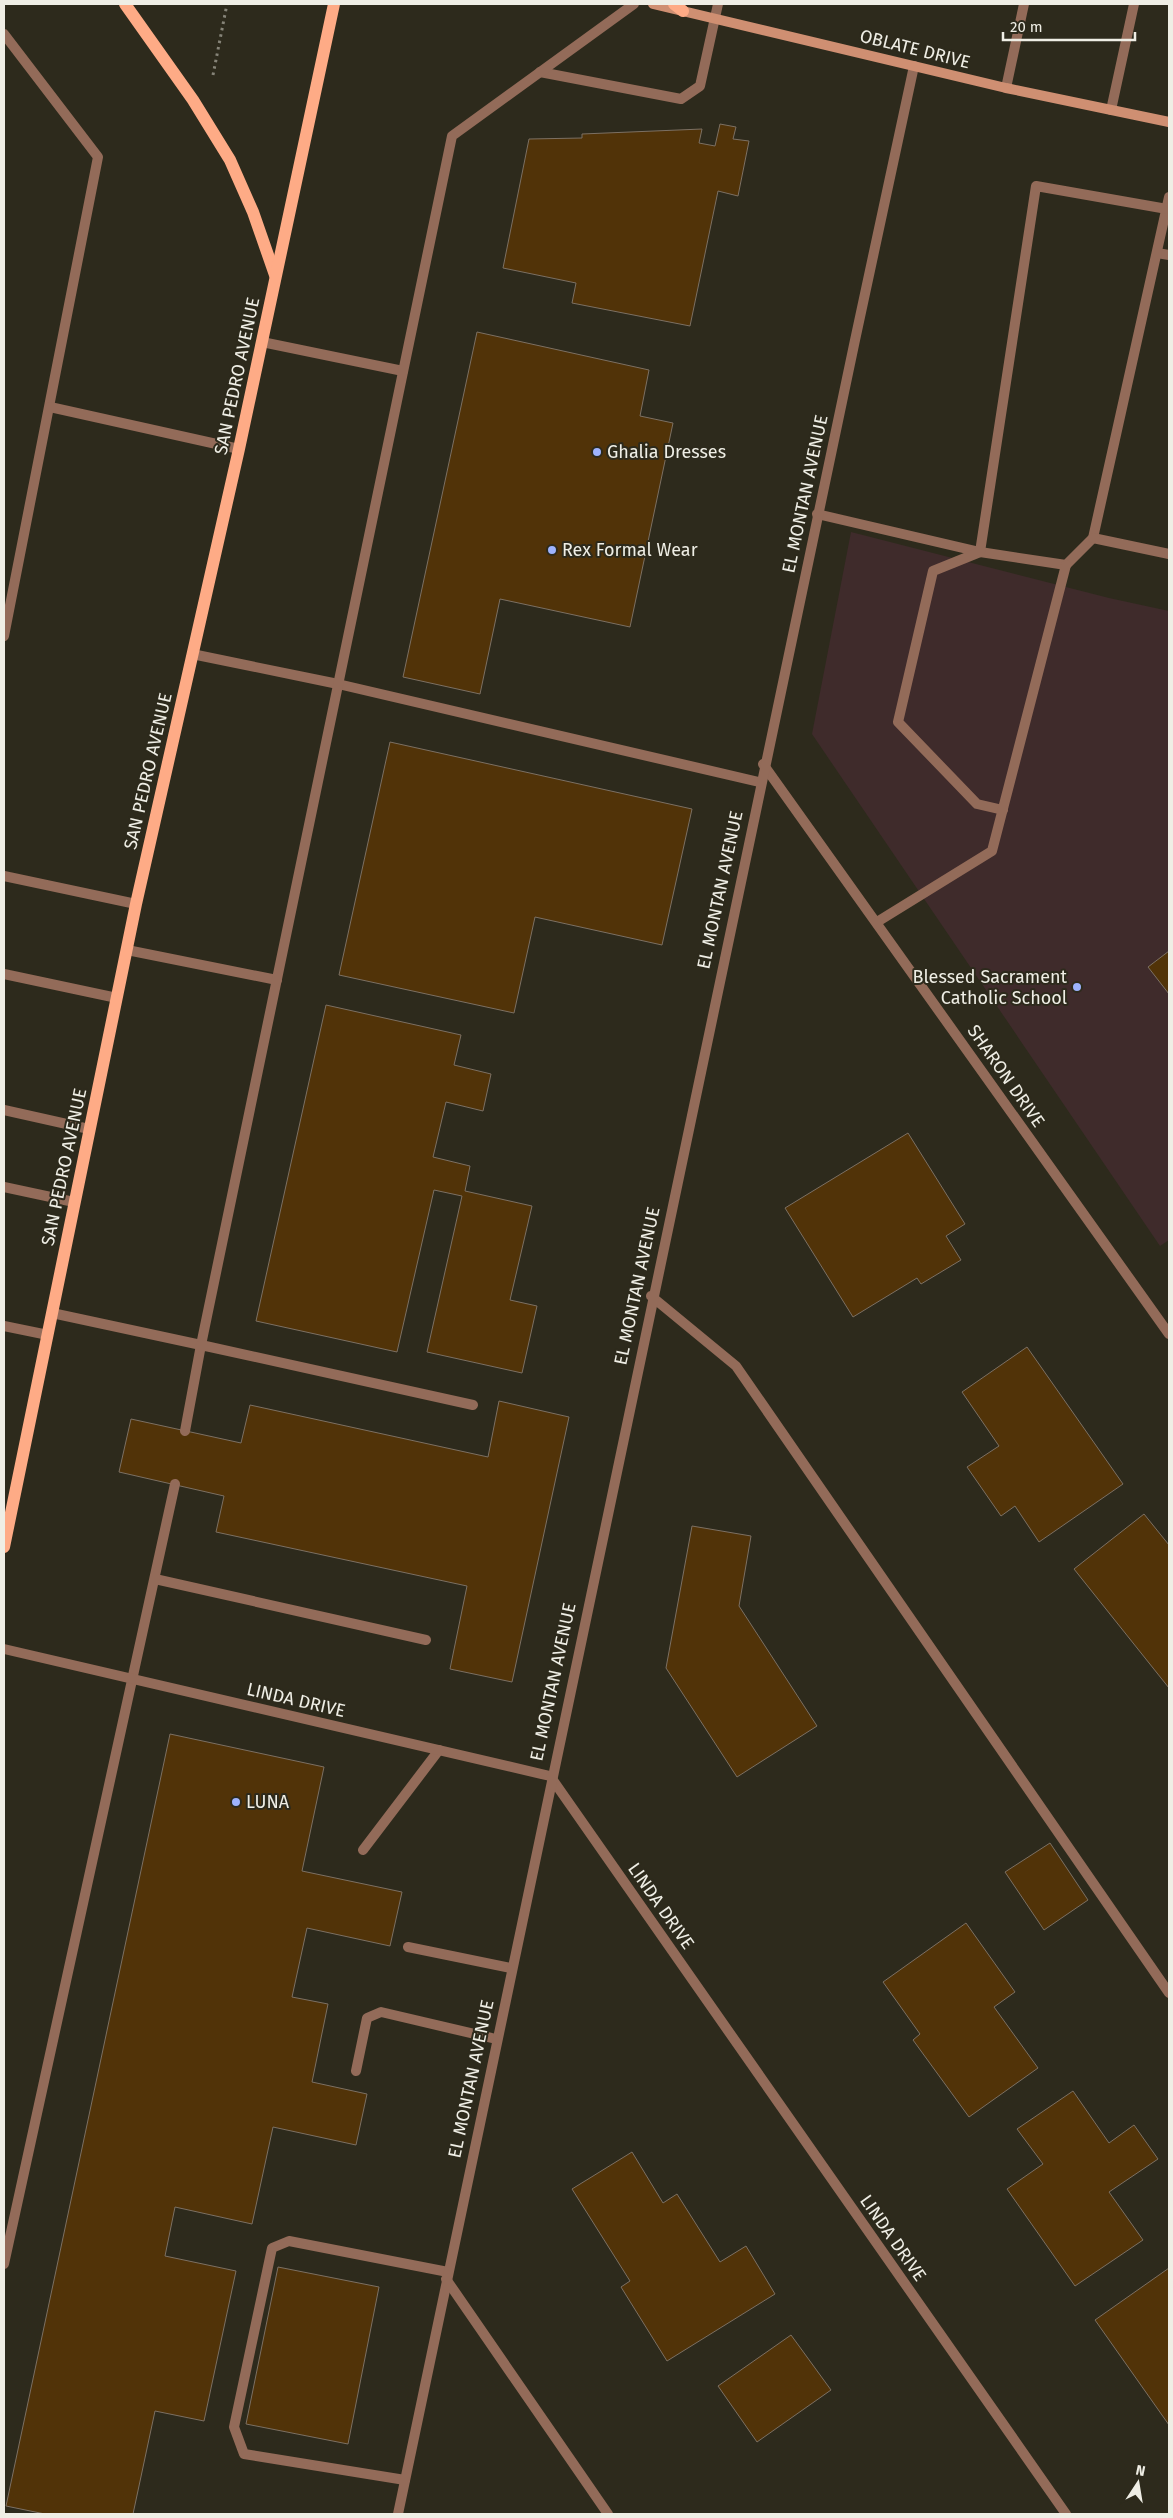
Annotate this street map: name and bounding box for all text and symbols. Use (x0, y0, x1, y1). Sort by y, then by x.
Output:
scale bar (1003, 10, 1136, 42)
text: 20 m (1010, 18, 1043, 36)
street label: OBLATE DRIVE (858, 25, 972, 73)
street label: SAN PEDRO AVENUE (210, 295, 264, 457)
street label: EL MONTAN AVENUE (777, 413, 833, 575)
place label: Ghalia Dresses (607, 441, 726, 463)
marker: Ghalia Dresses (591, 446, 603, 458)
place label: Rex Formal Wear (562, 539, 698, 561)
marker: Rex Formal Wear (546, 544, 558, 556)
street label: SAN PEDRO AVENUE (119, 690, 177, 852)
street label: EL MONTAN AVENUE (692, 809, 748, 971)
place label: Blessed Sacrament Catholic School (912, 966, 1067, 1009)
marker: Blessed Sacrament Catholic School (1071, 981, 1083, 993)
street label: SHARON DRIVE (963, 1021, 1049, 1131)
street label: SAN PEDRO AVENUE (37, 1086, 91, 1248)
street label: EL MONTAN AVENUE (609, 1205, 665, 1367)
street label: EL MONTAN AVENUE (525, 1601, 581, 1763)
street label: LINDA DRIVE (245, 1678, 347, 1722)
place label: LUNA (246, 1791, 290, 1813)
marker: LUNA (230, 1796, 242, 1808)
street label: LINDA DRIVE (623, 1859, 699, 1953)
street label: EL MONTAN AVENUE (443, 1998, 499, 2160)
street label: LINDA DRIVE (855, 2191, 931, 2285)
north arrow (1113, 2458, 1163, 2508)
text: N (1134, 2461, 1147, 2480)

